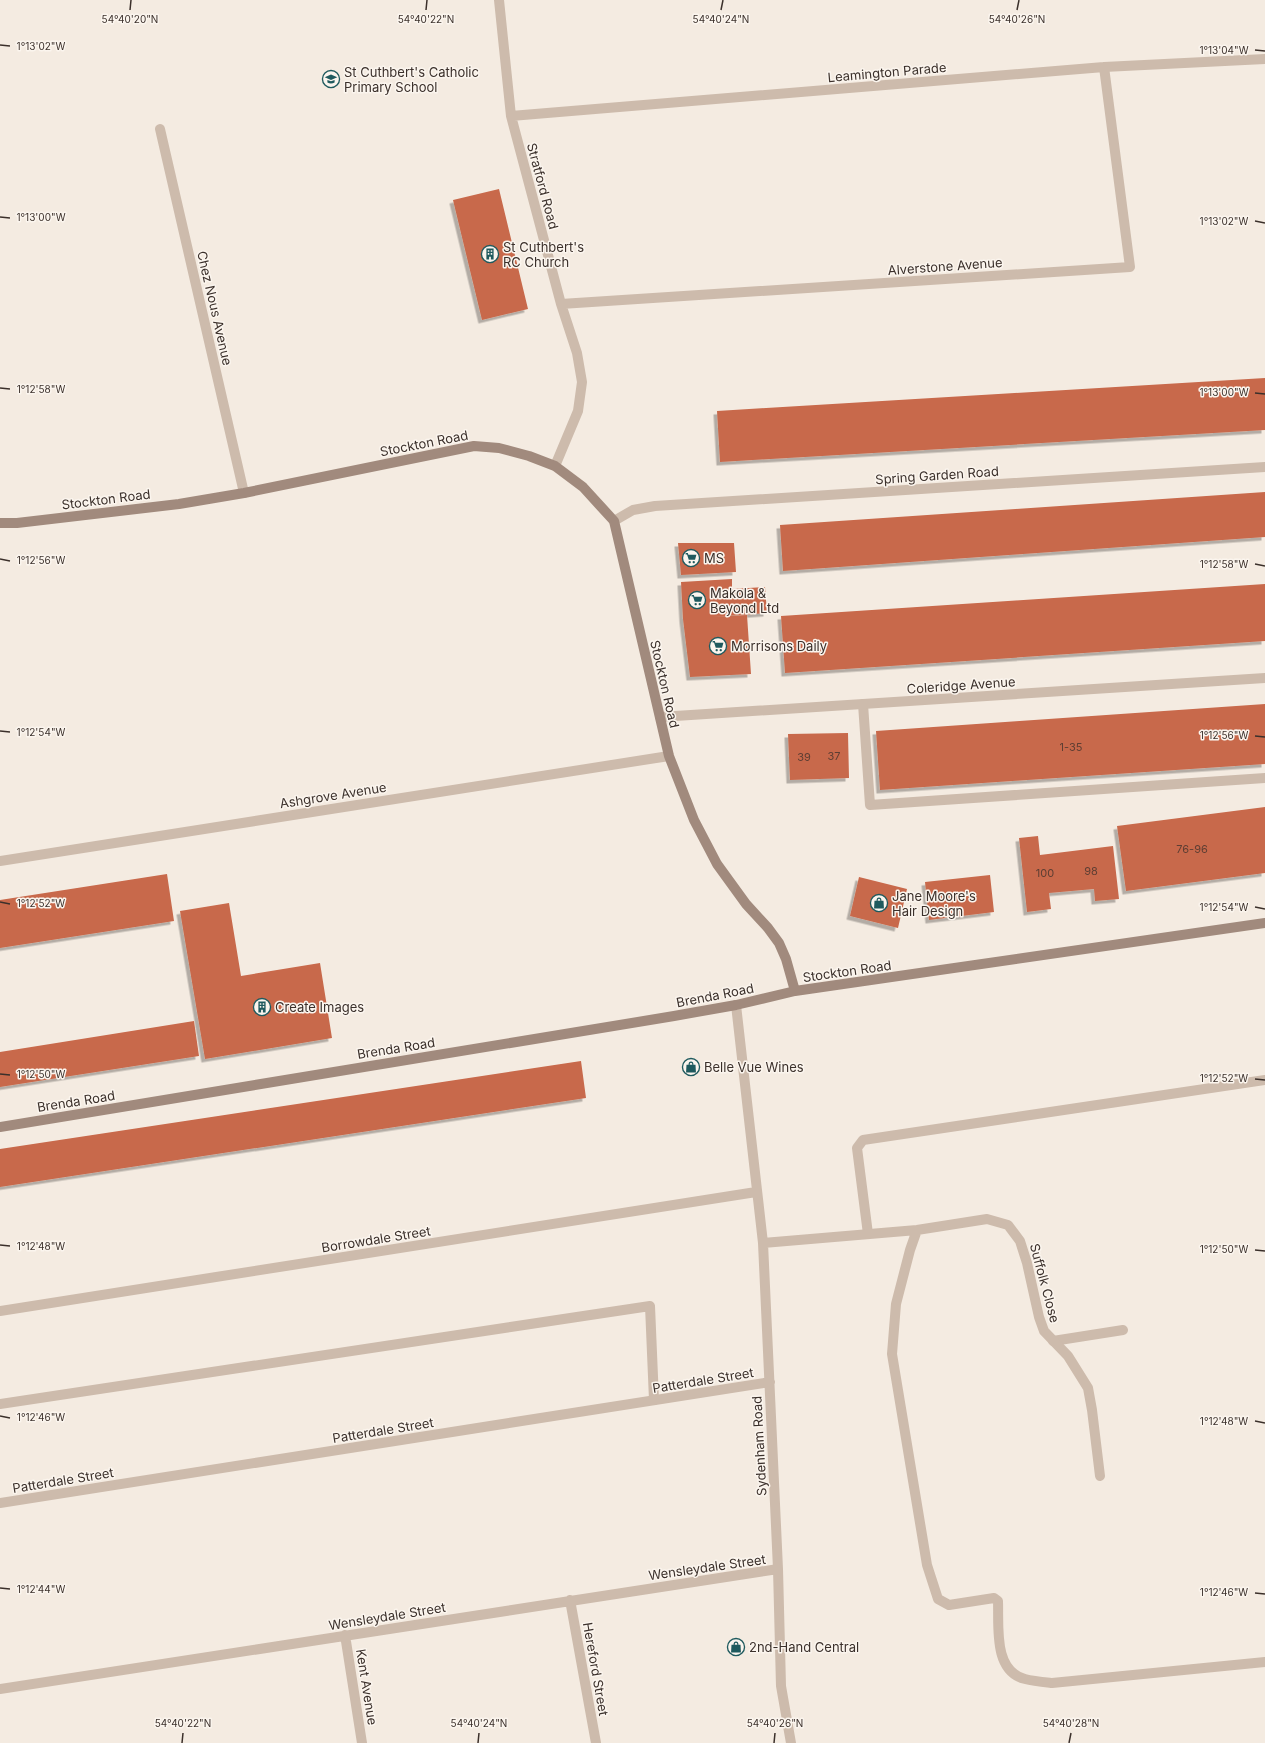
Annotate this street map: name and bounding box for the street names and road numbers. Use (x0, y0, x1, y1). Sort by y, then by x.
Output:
street label: Leamington Parade (827, 59, 947, 85)
street label: Stratford Road (524, 141, 562, 231)
street label: Chez Nous Avenue (194, 249, 236, 367)
street label: Alverstone Avenue (887, 254, 1003, 278)
street label: Stockton Road (379, 427, 469, 459)
street label: Spring Garden Road (875, 463, 999, 487)
street label: Stockton Road (61, 486, 151, 512)
street label: Stockton Road (647, 639, 683, 729)
street label: Coleridge Avenue (906, 673, 1016, 697)
street label: Ashgrove Avenue (279, 779, 387, 811)
street label: Stockton Road (802, 957, 892, 985)
street label: Brenda Road (675, 980, 755, 1010)
street label: Brenda Road (356, 1034, 436, 1062)
street label: Brenda Road (36, 1087, 116, 1115)
street label: Borrowdale Street (320, 1222, 432, 1256)
street label: Suffolk Close (1027, 1242, 1063, 1324)
street label: Patterdale Street (651, 1364, 755, 1396)
street label: Sydenham Road (748, 1396, 770, 1496)
street label: Patterdale Street (331, 1414, 435, 1446)
street label: Patterdale Street (11, 1464, 115, 1496)
street label: Wensleydale Street (647, 1551, 767, 1583)
street label: Wensleydale Street (327, 1599, 447, 1633)
street label: Hereford Street (580, 1621, 612, 1717)
street label: Kent Avenue (353, 1648, 381, 1726)

